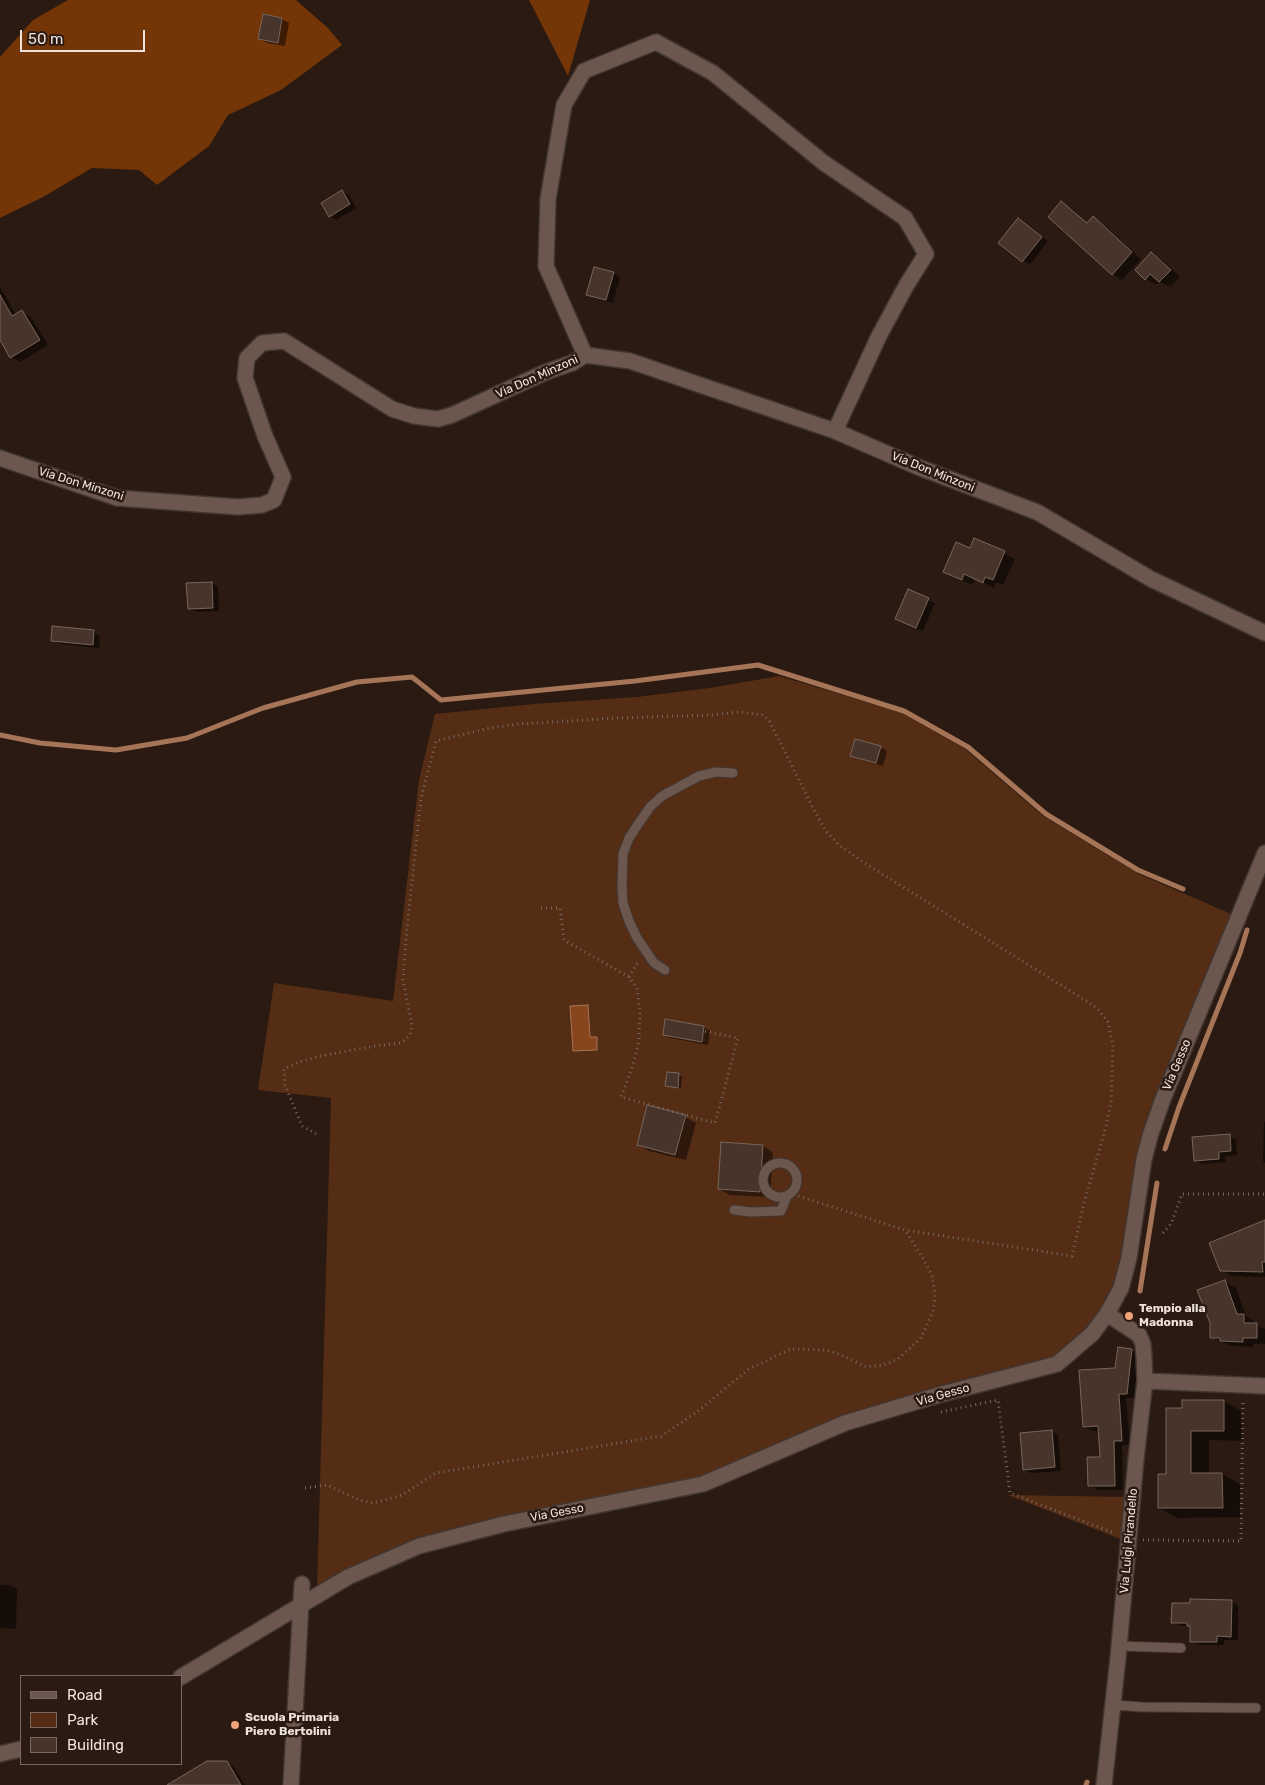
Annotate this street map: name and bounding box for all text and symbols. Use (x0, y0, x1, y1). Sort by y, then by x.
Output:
scale bar (22, 20, 148, 52)
text: 50 m (28, 30, 63, 48)
street label: Via Don Minzoni (494, 352, 580, 402)
street label: Via Don Minzoni (889, 449, 977, 495)
street label: Via Don Minzoni (37, 464, 125, 504)
street label: Via Gesso (1160, 1037, 1194, 1093)
place label: Tempio alla Madonna (1139, 1302, 1206, 1330)
marker: Tempio alla Madonna (1123, 1310, 1135, 1322)
street label: Via Gesso (915, 1381, 971, 1409)
street label: Via Luigi Pirandello (1117, 1488, 1141, 1594)
street label: Via Gesso (529, 1501, 585, 1525)
legend (20, 1675, 182, 1765)
text: Road (67, 1686, 103, 1704)
text: Park (67, 1711, 98, 1729)
place label: Scuola Primaria Piero Bertolini (245, 1711, 339, 1739)
marker: Scuola Primaria Piero Bertolini (229, 1719, 241, 1731)
text: Building (67, 1736, 124, 1754)

